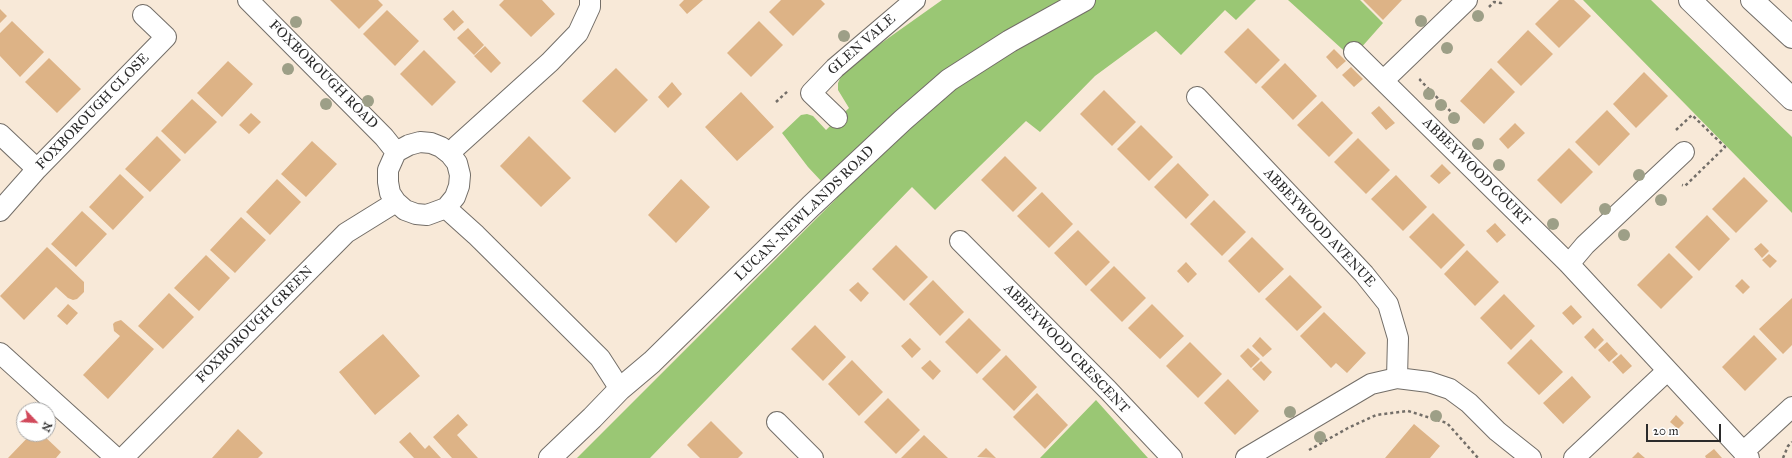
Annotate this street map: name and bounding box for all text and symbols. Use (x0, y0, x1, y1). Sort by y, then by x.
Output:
street label: GLEN VALE (825, 11, 899, 79)
street label: FOXBOROUGH ROAD (265, 17, 381, 133)
street label: FOXBOROUGH CLOSE (33, 50, 153, 174)
street label: ABBEYWOOD COURT (1419, 115, 1533, 229)
street label: LUCAN-NEWLANDS ROAD (732, 143, 878, 285)
street label: ABBEYWOOD AVENUE (1260, 165, 1378, 291)
street label: FOXBOROUGH GREEN (193, 263, 317, 387)
street label: ABBEYWOOD CRESCENT (1000, 281, 1132, 417)
north arrow (16, 402, 56, 442)
scale bar (1648, 416, 1723, 442)
text: N (39, 420, 54, 434)
text: 20 m (1653, 424, 1679, 438)

